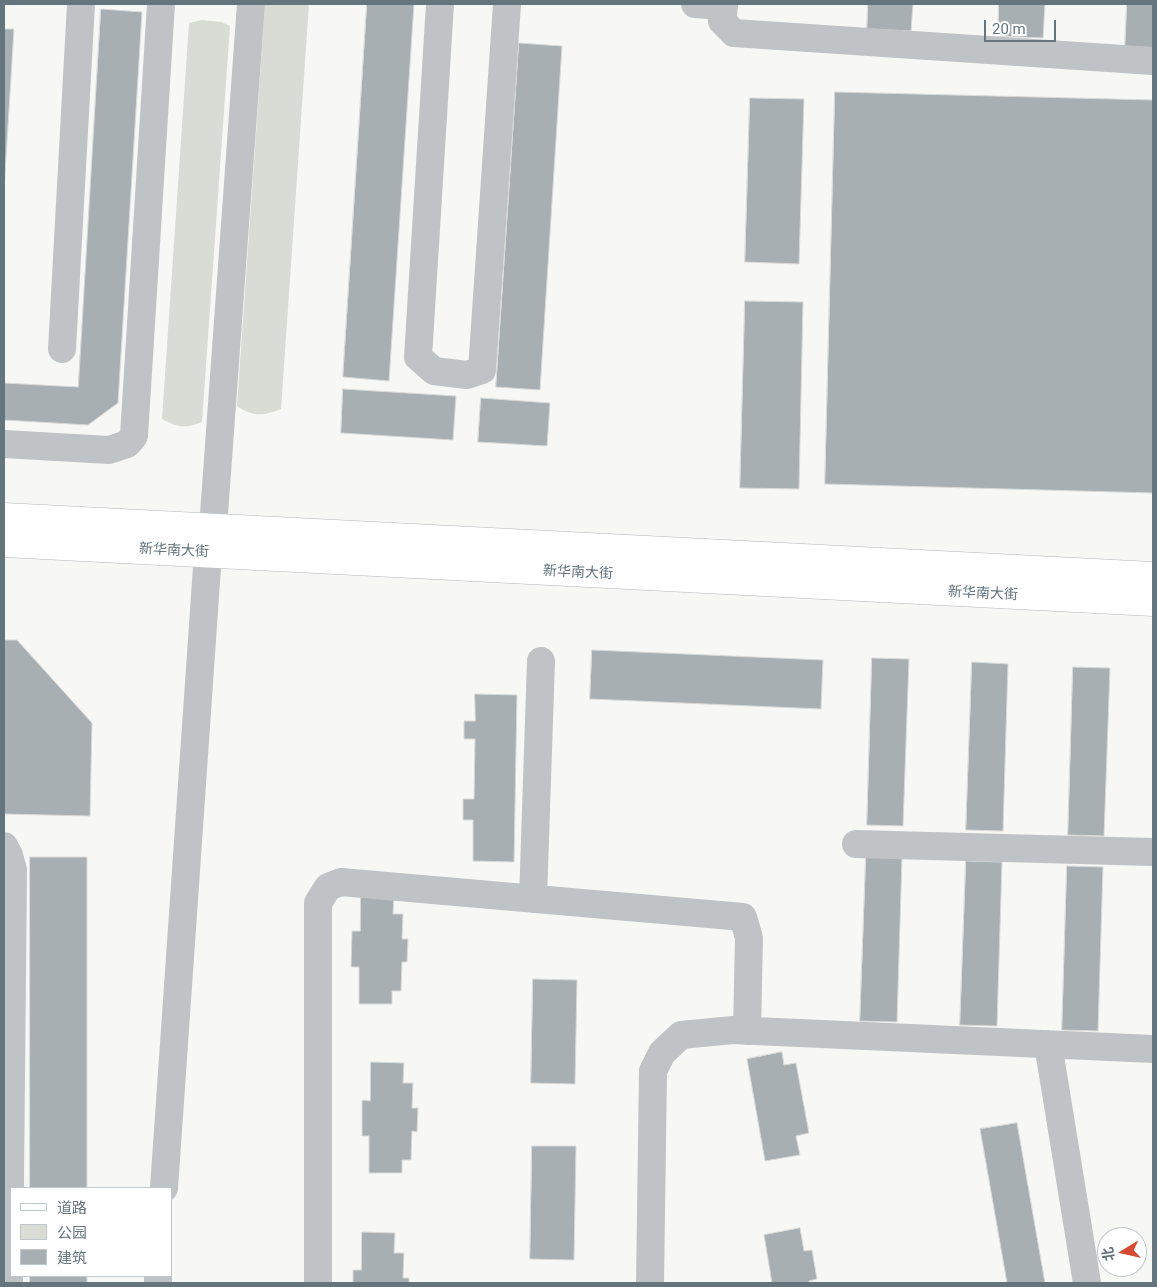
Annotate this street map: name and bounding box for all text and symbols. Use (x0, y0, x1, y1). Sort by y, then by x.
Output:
scale bar (987, 10, 1060, 42)
text: 20 m (992, 20, 1026, 38)
street label: 新华南大街 (139, 541, 209, 561)
street label: 新华南大街 (543, 563, 613, 583)
street label: 新华南大街 (948, 584, 1018, 604)
legend (10, 1187, 172, 1277)
text: 道路 (57, 1199, 87, 1217)
text: 公园 (57, 1224, 87, 1242)
north arrow (1097, 1227, 1147, 1277)
text: 北 (1099, 1246, 1117, 1262)
text: 建筑 (57, 1249, 87, 1267)

